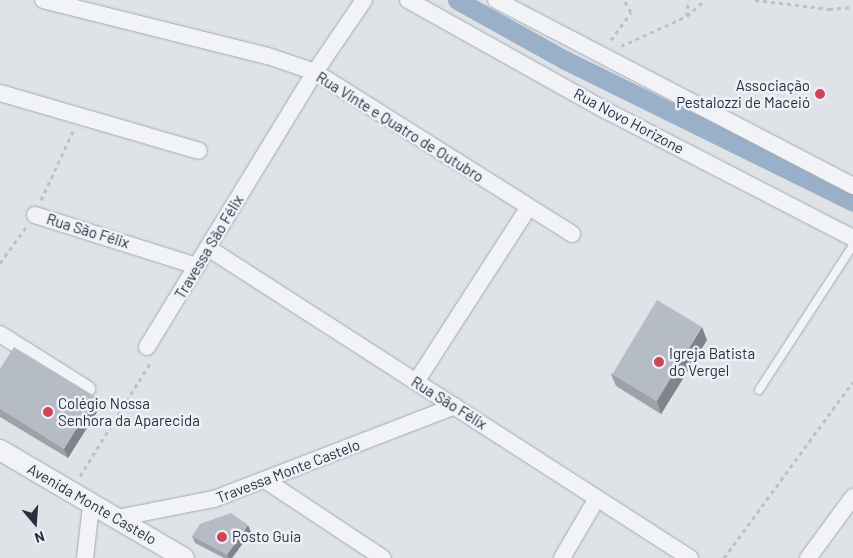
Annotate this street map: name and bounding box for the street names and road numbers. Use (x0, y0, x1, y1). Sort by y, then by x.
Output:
street label: Rua Vinte e Quatro de Outubro (313, 68, 487, 186)
street label: Rua Novo Horizone (571, 84, 687, 158)
street label: Travessa São Félix (171, 192, 247, 302)
street label: Rua São Félix (44, 210, 132, 252)
street label: Rua São Félix (408, 373, 490, 433)
street label: Travessa Monte Castelo (214, 435, 362, 507)
street label: Avenida Monte Castelo (24, 460, 160, 548)

